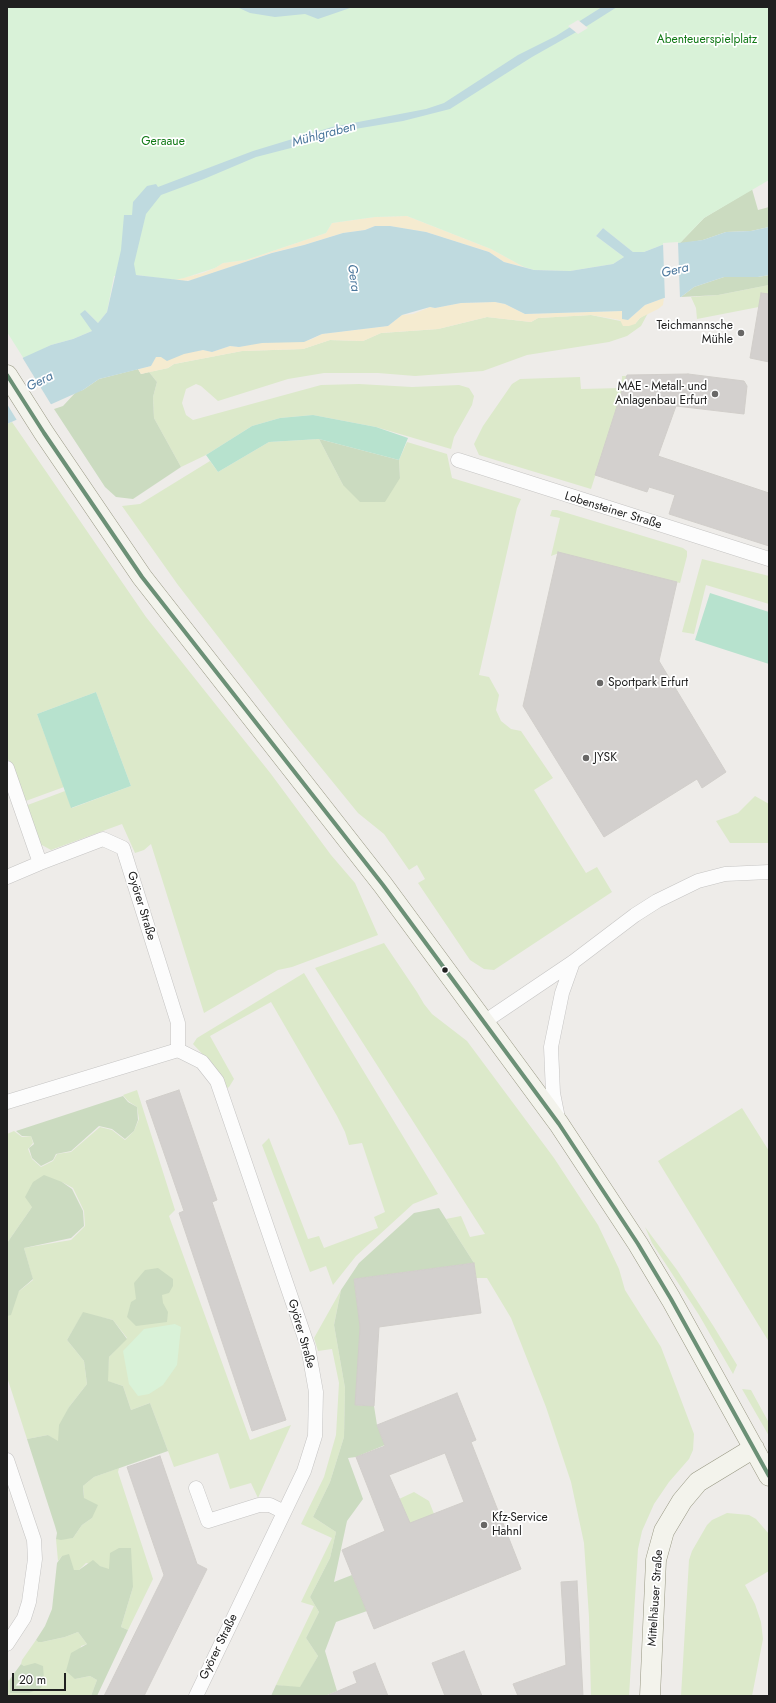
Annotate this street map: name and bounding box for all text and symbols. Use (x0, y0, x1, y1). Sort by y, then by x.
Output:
park label: Abenteuerspielplatz (657, 33, 757, 47)
water label: Mühlgraben (290, 119, 358, 151)
park label: Geraaue (141, 135, 185, 149)
water label: Gera (660, 260, 690, 282)
water label: Gera (343, 263, 363, 293)
place label: Teichmannsche Mühle (657, 319, 733, 347)
marker: Teichmannsche Mühle (736, 328, 746, 338)
water label: Gera (24, 369, 56, 395)
place label: MAE - Metall- und Anlagenbau Erfurt (615, 380, 707, 408)
marker: MAE - Metall- und Anlagenbau Erfurt (710, 389, 720, 399)
street label: Lobensteiner Straße (563, 489, 663, 533)
place label: Sportpark Erfurt (608, 676, 688, 690)
marker: Sportpark Erfurt (595, 678, 605, 688)
place label: JYSK (594, 751, 617, 765)
marker: JYSK (581, 753, 591, 763)
street label: Györer Straße (124, 870, 158, 942)
unlabelled marker (440, 965, 450, 975)
street label: Györer Straße (284, 1298, 318, 1370)
place label: Kfz-Service Hahnl (492, 1511, 548, 1539)
marker: Kfz-Service Hahnl (479, 1520, 489, 1530)
street label: Mittelhäuser Straße (645, 1549, 667, 1647)
street label: Györer Straße (197, 1612, 241, 1682)
scale bar (14, 1665, 68, 1691)
text: 20 m (19, 1671, 46, 1689)

